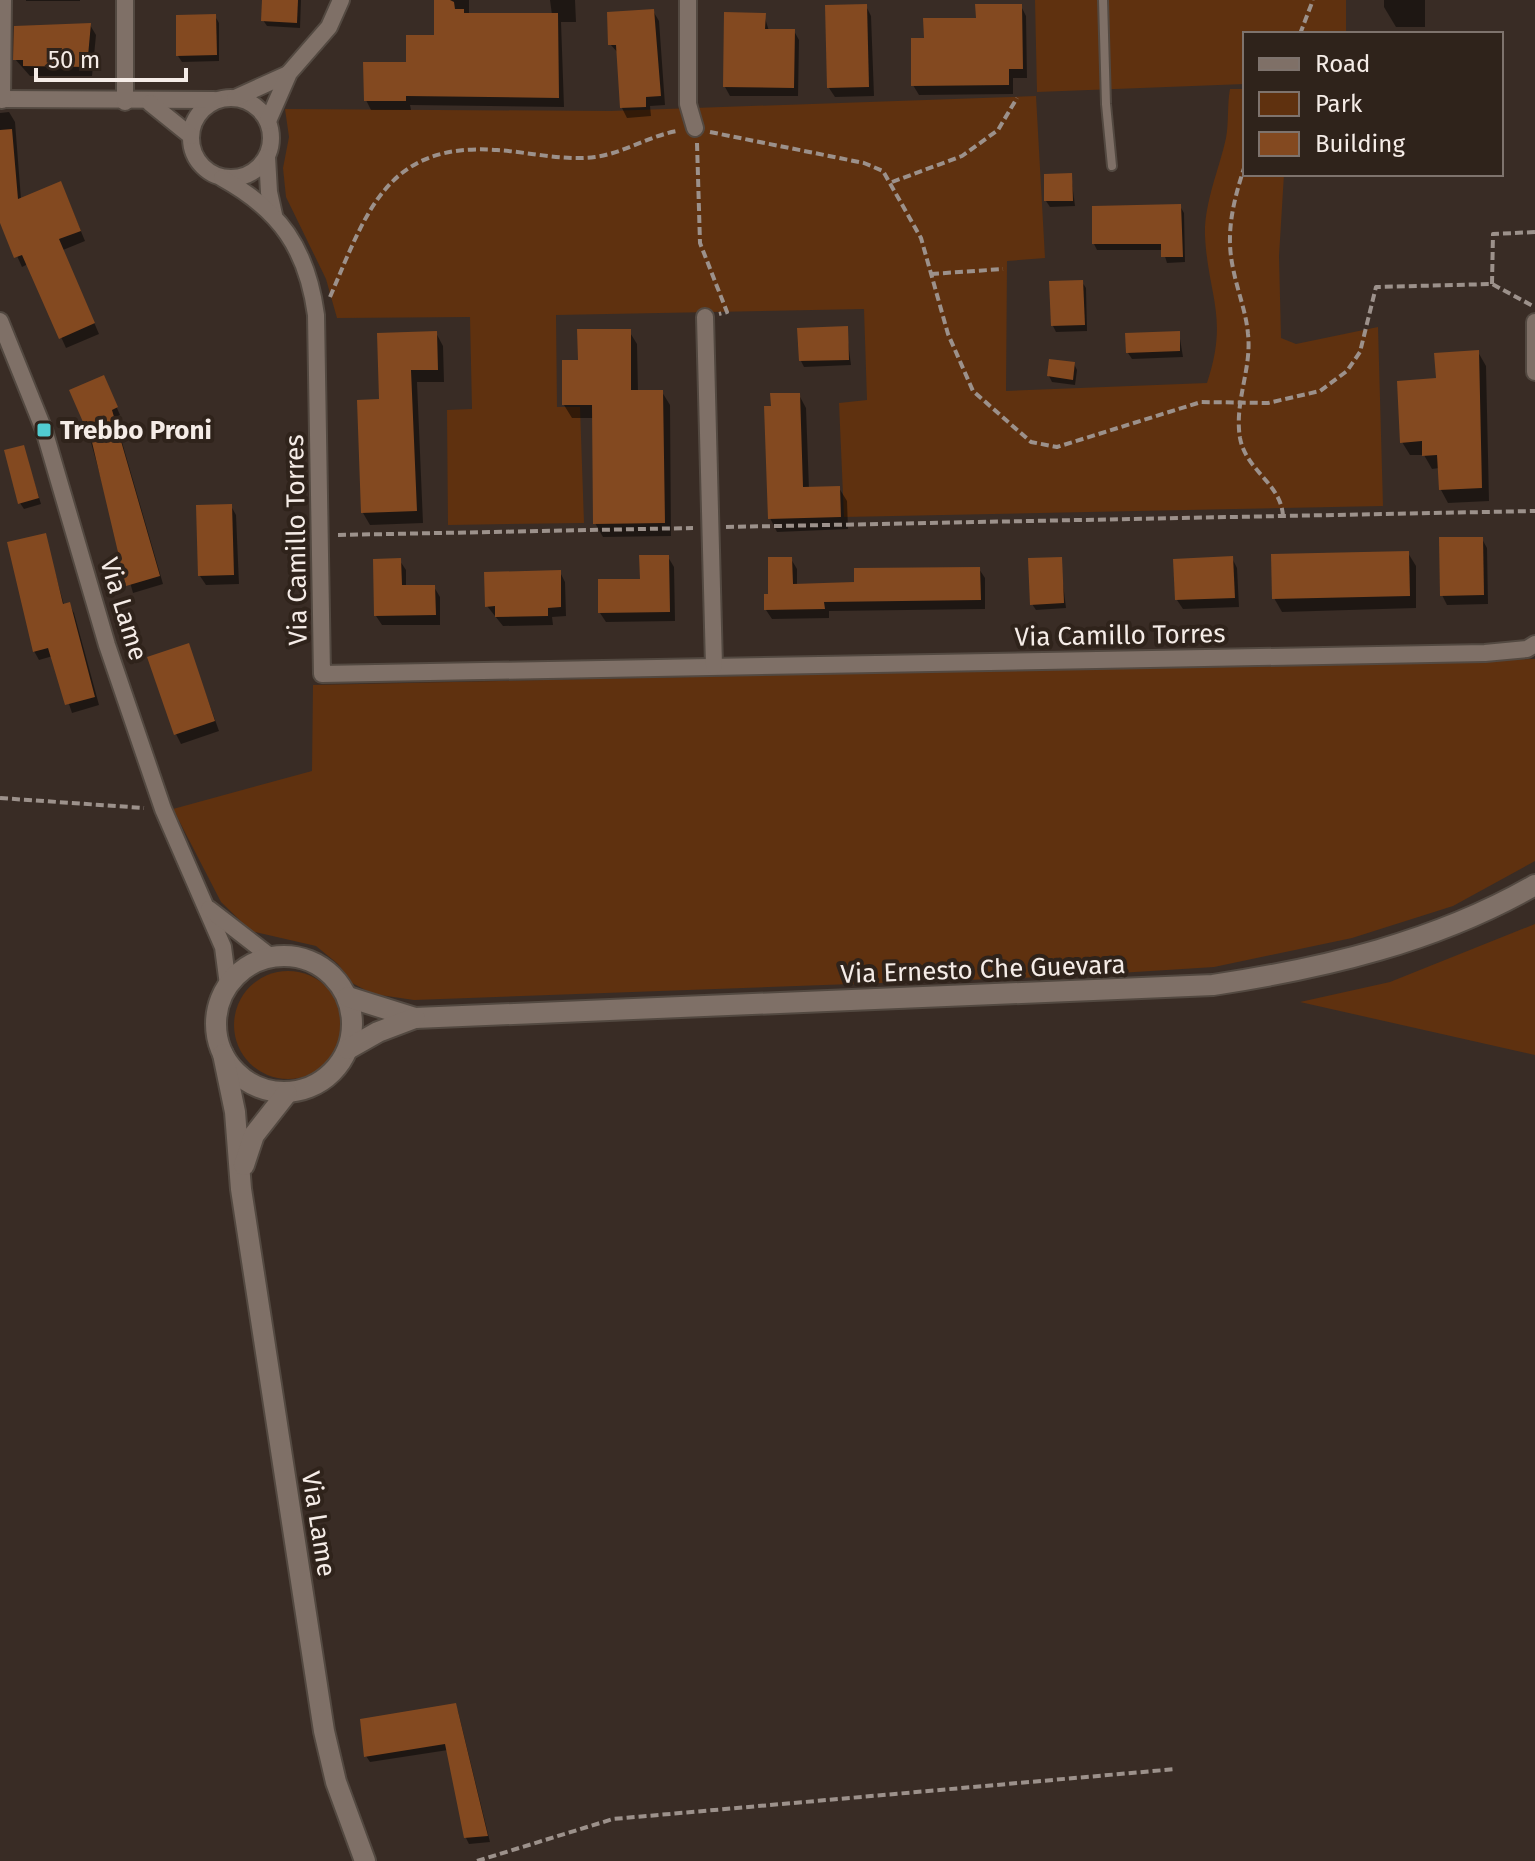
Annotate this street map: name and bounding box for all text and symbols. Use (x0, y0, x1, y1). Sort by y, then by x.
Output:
scale bar (36, 32, 186, 82)
legend (1243, 32, 1503, 176)
text: 50 m (48, 46, 100, 74)
text: Road (1315, 50, 1370, 78)
text: Park (1315, 90, 1363, 118)
text: Building (1315, 130, 1405, 158)
place label: Trebbo Proni (60, 415, 212, 446)
marker: Trebbo Proni (35, 421, 53, 439)
street label: Via Camillo Torres (279, 434, 314, 646)
street label: Via Lame (93, 554, 154, 664)
street label: Via Camillo Torres (1014, 618, 1226, 653)
street label: Via Ernesto Che Guevara (840, 949, 1126, 990)
street label: Via Lame (295, 1469, 342, 1579)

